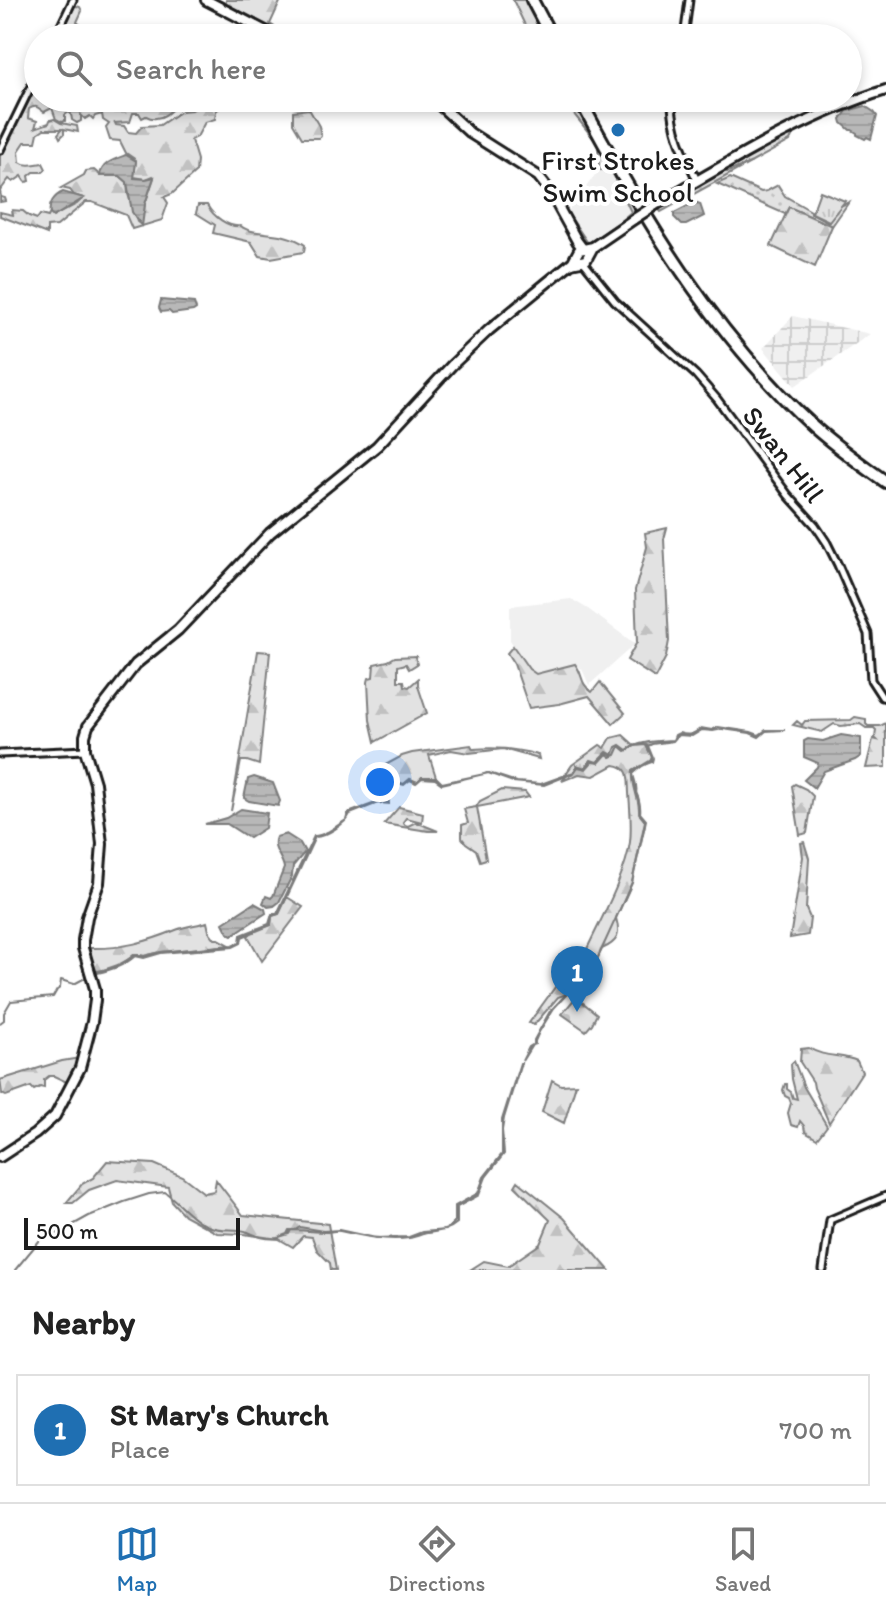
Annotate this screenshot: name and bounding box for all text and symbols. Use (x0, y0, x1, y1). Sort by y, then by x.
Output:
search box (24, 24, 862, 112)
icon: search (52, 46, 96, 90)
text: Search here (116, 50, 266, 87)
marker: First Strokes Swim School (609, 121, 627, 139)
place label: First Strokes Swim School (541, 143, 695, 209)
street label: Swan Hill (736, 399, 832, 509)
your location (360, 762, 400, 802)
pin: 1 (551, 946, 603, 1012)
scale bar (24, 1214, 240, 1250)
text: 500 m (36, 1218, 98, 1245)
text: Nearby (32, 1302, 135, 1343)
text: St Mary's Church (110, 1396, 328, 1433)
text: 1 (54, 1414, 66, 1446)
text: 700 m (779, 1414, 852, 1446)
text: Place (110, 1433, 170, 1465)
tab: Map (115, 1522, 159, 1597)
tab: Directions (389, 1522, 485, 1597)
tab: Saved (715, 1522, 771, 1597)

